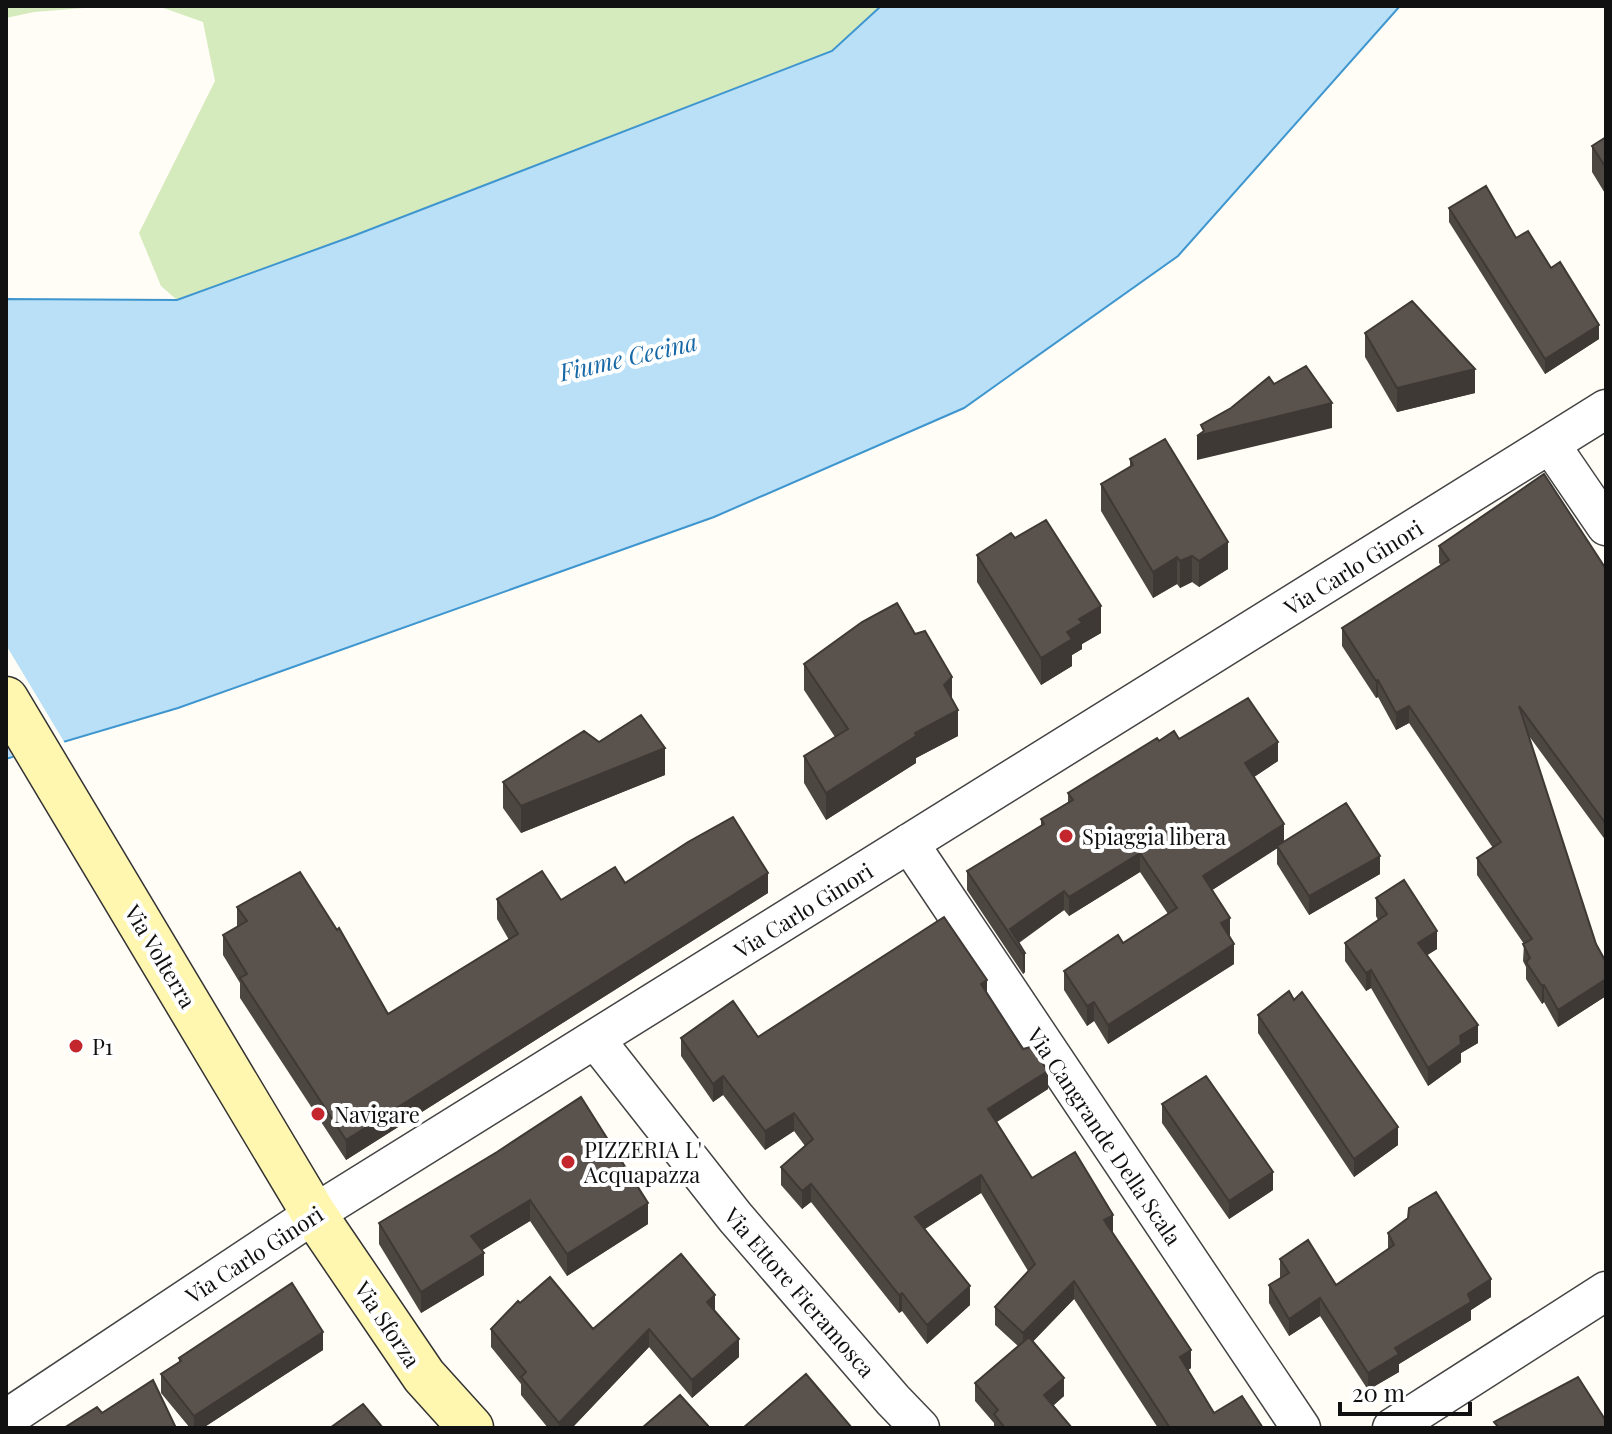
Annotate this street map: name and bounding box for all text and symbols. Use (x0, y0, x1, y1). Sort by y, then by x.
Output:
water label: Fiume Cecina (555, 325, 700, 388)
street label: Via Carlo Ginori (1277, 512, 1428, 622)
place label: Spiaggia libera (1082, 821, 1226, 851)
marker: Spiaggia libera (1057, 827, 1075, 845)
street label: Via Carlo Ginori (727, 855, 878, 965)
street label: Via Volterra (118, 898, 204, 1013)
street label: Via Cangrande Della Scala (1020, 1021, 1189, 1251)
place label: P1 (92, 1031, 113, 1061)
marker: P1 (67, 1037, 85, 1055)
place label: Navigare (334, 1099, 420, 1129)
marker: Navigare (309, 1105, 327, 1123)
place label: PIZZERIA L' Acquapazza (583, 1134, 702, 1189)
marker: PIZZERIA L' Acquapazza (559, 1153, 577, 1171)
street label: Via Carlo Ginori (179, 1198, 329, 1310)
street label: Via Ettore Fieramosca (717, 1200, 882, 1383)
street label: Via Sforza (348, 1274, 428, 1373)
scale bar (1340, 1366, 1470, 1416)
text: 20 m (1352, 1376, 1405, 1408)

